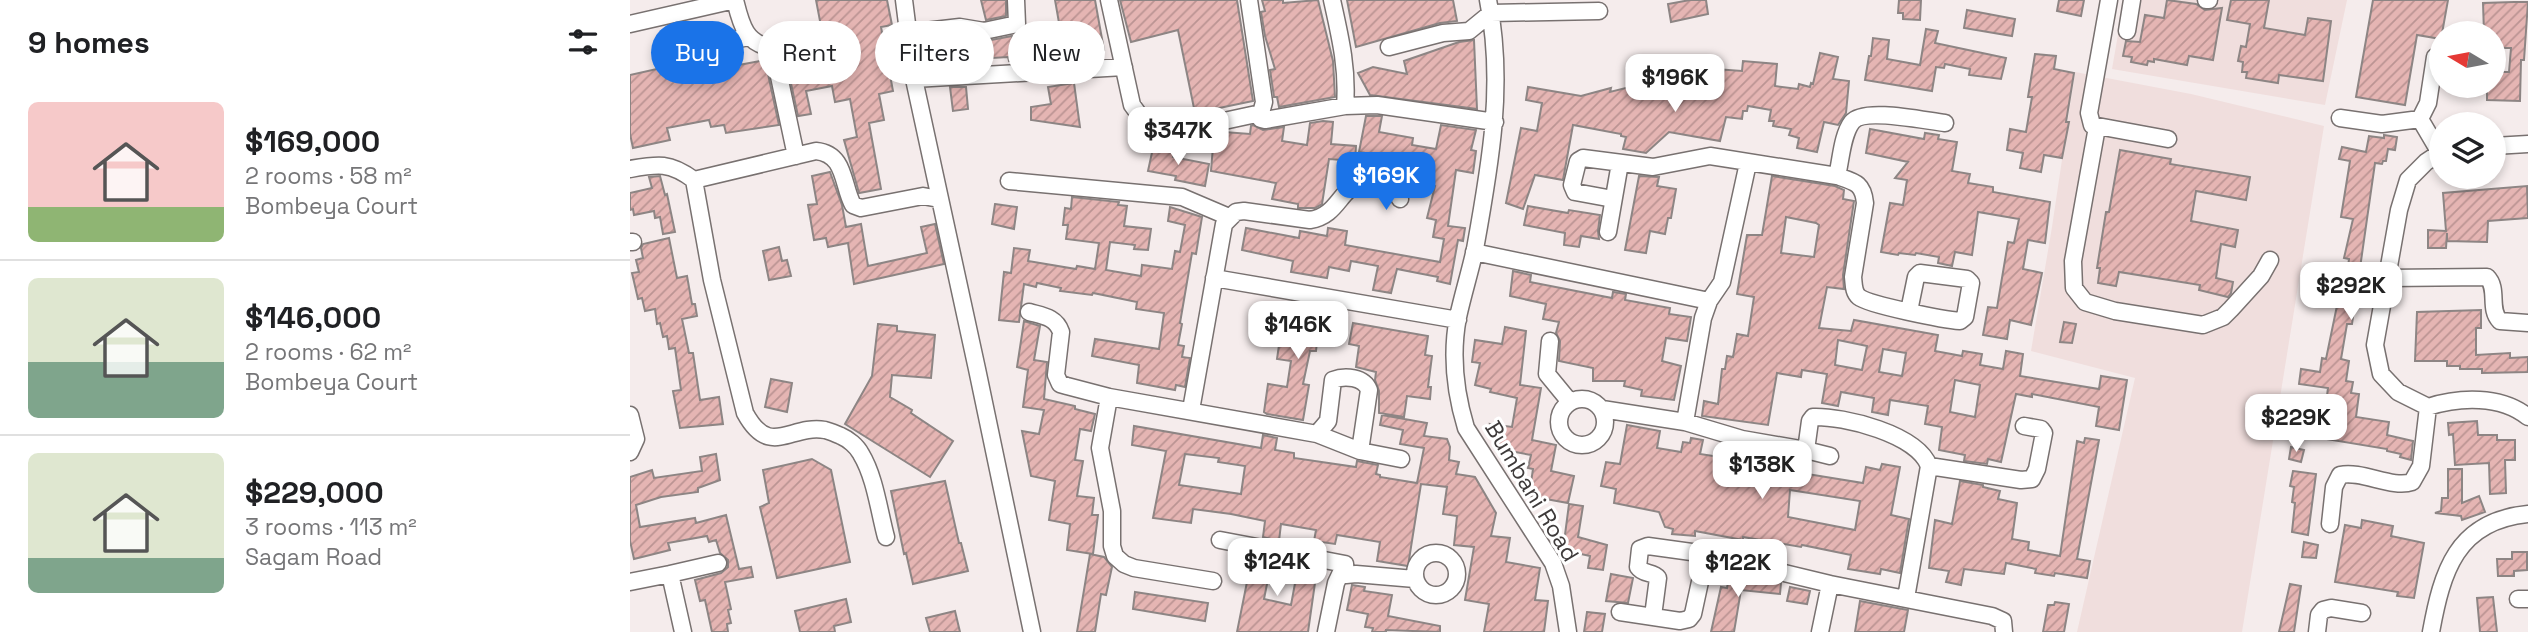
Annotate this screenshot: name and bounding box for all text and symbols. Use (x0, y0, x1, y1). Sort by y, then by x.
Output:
chip: Buy (651, 21, 744, 84)
chip: Rent (758, 21, 861, 84)
chip: Filters (875, 21, 994, 84)
chip: New (1008, 21, 1105, 84)
north arrow (2429, 21, 2506, 98)
map controls (2429, 21, 2506, 189)
text: 9 homes (28, 23, 150, 62)
icon: filters (564, 23, 602, 61)
pin: $196K (1626, 54, 1724, 114)
text: $196K (1641, 62, 1709, 92)
pin: $347K (1129, 108, 1227, 167)
button: layers (2429, 112, 2506, 189)
text: $347K (1144, 115, 1212, 145)
text: $169,000 (245, 122, 380, 161)
icon: home (84, 130, 168, 214)
pin: $169K (1337, 152, 1435, 212)
text: $169K (1352, 160, 1420, 190)
text: 2 rooms · 58 m² (245, 161, 412, 191)
text: Bombeya Court (245, 191, 418, 221)
pin: $292K (2302, 262, 2400, 322)
text: $292K (2316, 270, 2386, 300)
text: $146,000 (245, 298, 381, 337)
pin: $146K (1249, 302, 1347, 361)
icon: home (84, 306, 168, 390)
text: $146K (1264, 309, 1332, 339)
text: 2 rooms · 62 m² (245, 337, 411, 367)
text: Bombeya Court (245, 367, 418, 397)
pin: $229K (2247, 394, 2345, 454)
text: $229K (2261, 402, 2331, 432)
street label: Bumbani Road (1478, 415, 1586, 567)
pin: $138K (1713, 442, 1811, 501)
text: $138K (1729, 449, 1795, 479)
text: $229,000 (245, 473, 384, 512)
icon: home (84, 481, 168, 565)
text: 3 rooms · 113 m² (245, 512, 417, 542)
pin: $124K (1228, 538, 1326, 598)
pin: $122K (1689, 540, 1787, 599)
text: Sagam Road (245, 542, 382, 572)
text: $124K (1244, 546, 1310, 576)
text: $122K (1705, 547, 1771, 577)

